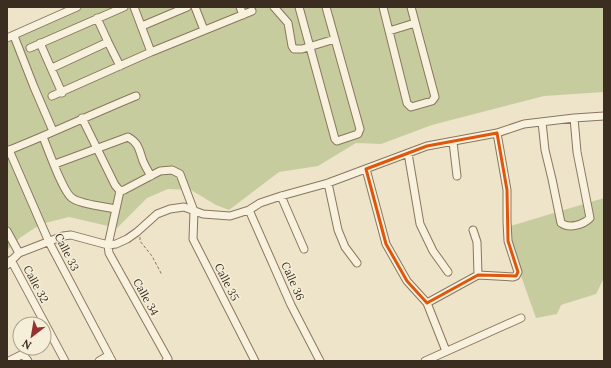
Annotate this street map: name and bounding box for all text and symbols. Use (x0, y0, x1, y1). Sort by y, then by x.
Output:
street label: Calle 33 (52, 231, 82, 273)
street label: Calle 36 (278, 260, 308, 302)
street label: Calle 35 (212, 261, 242, 303)
street label: Calle 32 (20, 263, 52, 305)
street label: Calle 34 (130, 276, 162, 318)
north arrow (12, 316, 52, 356)
text: N (19, 336, 34, 353)

